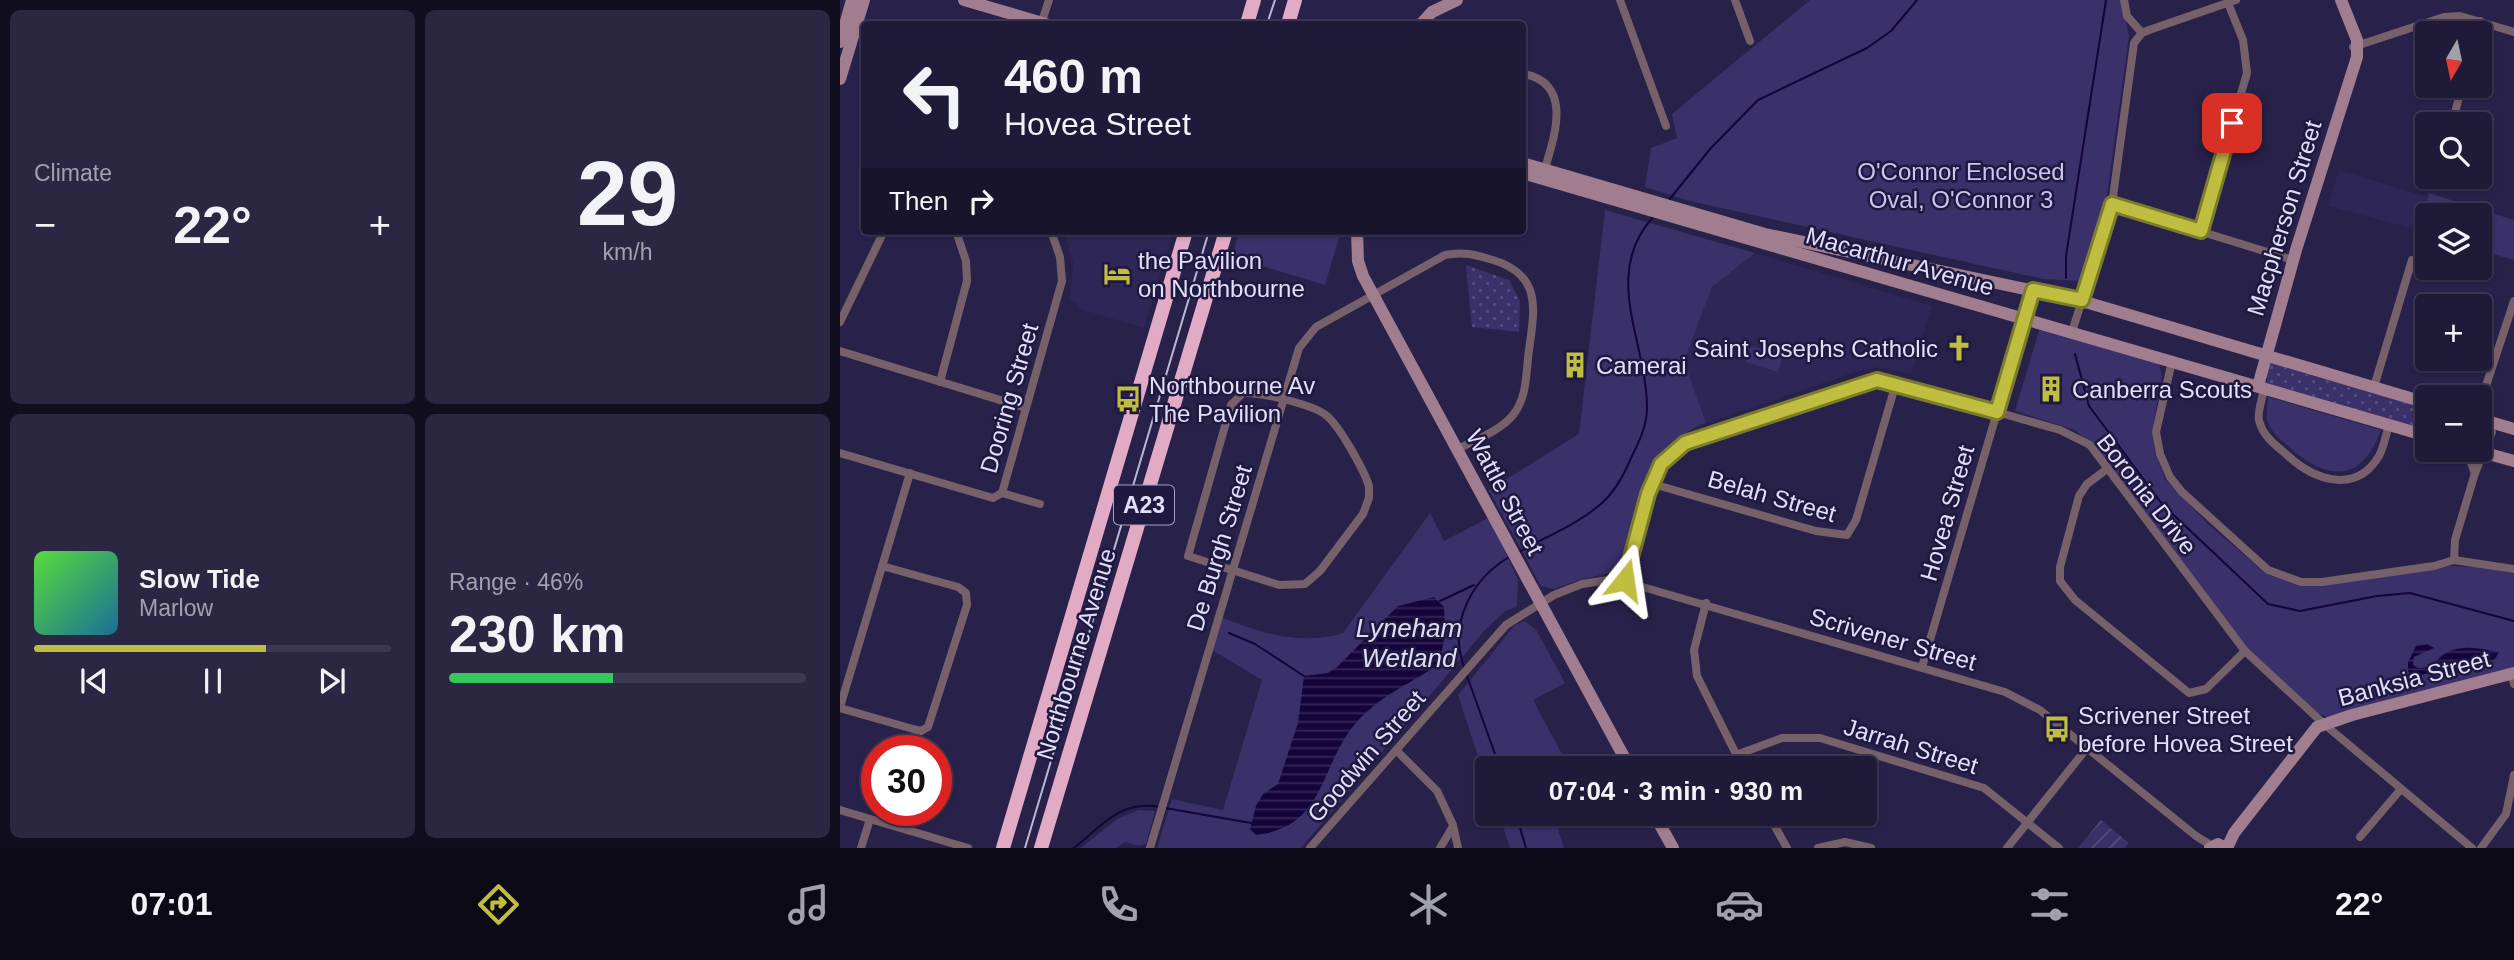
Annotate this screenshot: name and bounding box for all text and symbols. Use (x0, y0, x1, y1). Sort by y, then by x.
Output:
north arrow (2415, 21, 2492, 98)
map controls (2415, 21, 2492, 462)
icon: left (889, 49, 980, 140)
text: 460 m (1004, 49, 1143, 103)
pin (2202, 93, 2262, 153)
icon: arrive (2213, 104, 2251, 142)
text: Hovea Street (1004, 106, 1191, 142)
button: search (2415, 112, 2492, 189)
street label: Macpherson Street (2241, 117, 2327, 319)
text: 29 (577, 143, 678, 244)
park label: O'Connor Enclosed Oval, O'Connor 3 (1857, 158, 2065, 213)
text: Climate (34, 160, 112, 186)
icon: right (962, 182, 1000, 220)
text: Then (889, 186, 948, 216)
text: 22° (173, 196, 252, 254)
button: layers (2415, 203, 2492, 280)
text: − (34, 204, 56, 246)
text: + (369, 204, 391, 246)
street label: Macarthur Avenue (1803, 221, 1997, 301)
text: km/h (603, 239, 652, 265)
place label: the Pavilion on Northbourne (1138, 247, 1305, 302)
hotel icon: the Pavilion on Northbourne (1102, 259, 1132, 289)
button: + (2415, 294, 2492, 371)
street label: Dooring Street (975, 320, 1043, 476)
church icon: Saint Josephs Catholic (1944, 333, 1974, 363)
place label: Saint Josephs Catholic (1694, 335, 1938, 362)
building icon: Camerai (1560, 350, 1590, 380)
place label: Camerai (1596, 352, 1687, 379)
place label: Northbourne Av The Pavilion (1149, 372, 1315, 427)
building icon: Canberra Scouts (2036, 374, 2066, 404)
place label: Canberra Scouts (2072, 376, 2252, 403)
bus stop icon: Northbourne Av The Pavilion (1113, 384, 1143, 414)
button: − (2415, 385, 2492, 462)
street label: Wattle Street (1461, 425, 1549, 559)
street label: Boronia Drive (2092, 428, 2202, 560)
street label: Hovea Street (1915, 442, 1979, 584)
street label: De Burgh Street (1181, 461, 1257, 634)
street label: Belah Street (1705, 465, 1840, 527)
road number: A23 (1114, 485, 1174, 524)
position arrow (1588, 543, 1662, 617)
street label: Northbourne Avenue (1031, 545, 1121, 763)
text: Slow Tide (139, 564, 260, 594)
text: Range · 46% (449, 569, 583, 595)
text: Marlow (139, 595, 213, 621)
street label: Scrivener Street (1807, 602, 1980, 676)
text: 230 km (449, 605, 625, 663)
water label: Lyneham Wetland (1356, 613, 1462, 673)
street label: Banksia Street (2335, 645, 2493, 711)
icon: previous (75, 662, 113, 700)
icon: pause (194, 662, 232, 700)
icon: next (313, 662, 351, 700)
street label: Goodwin Street (1302, 684, 1431, 827)
place label: Scrivener Street before Hovea Street (2078, 702, 2293, 757)
street label: Jarrah Street (1841, 713, 1982, 779)
bus stop icon: Scrivener Street before Hovea Street (2042, 714, 2072, 744)
speed limit sign: 30 (861, 735, 952, 826)
text: 07:04 · 3 min · 930 m (1549, 776, 1803, 806)
icon: directions (474, 880, 523, 929)
icon: music (784, 880, 833, 929)
icon: phone (1094, 880, 1143, 929)
icon: climate (1404, 880, 1453, 929)
icon: car (1715, 880, 1764, 929)
icon: filters (2025, 880, 2074, 929)
text: 07:01 (131, 886, 212, 922)
text: 22° (2335, 886, 2383, 922)

